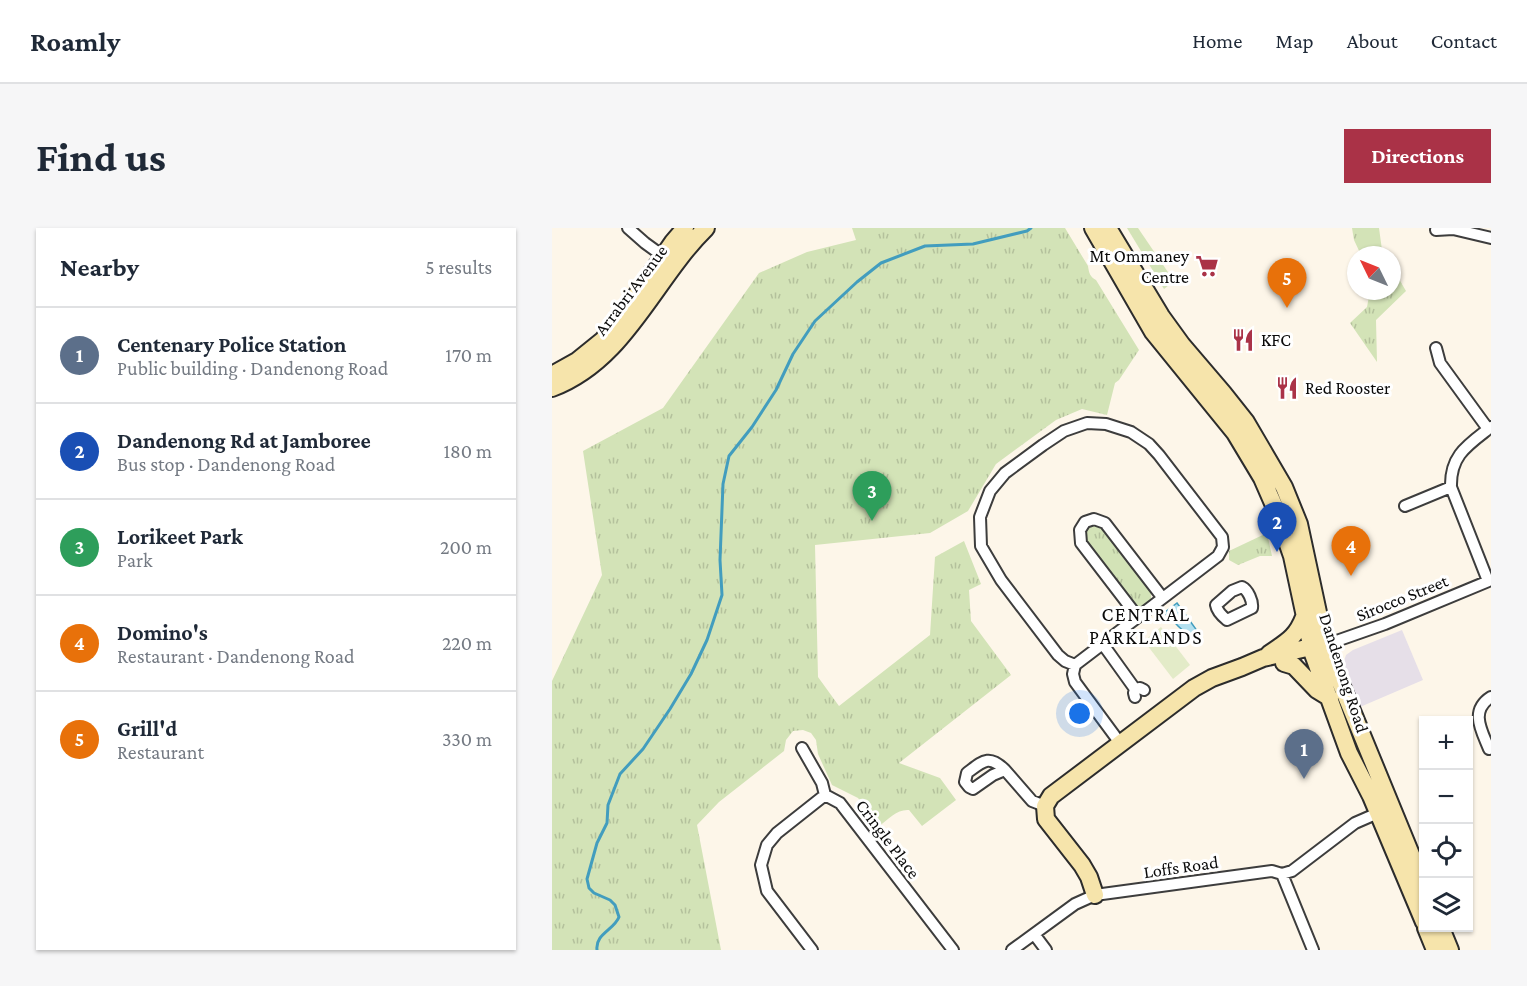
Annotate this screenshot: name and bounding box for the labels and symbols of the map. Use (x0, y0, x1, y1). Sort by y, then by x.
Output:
street label: Arrabri Avenue (591, 241, 671, 339)
place label: Mt Ommaney Centre (1090, 246, 1190, 287)
north arrow (1347, 246, 1401, 300)
supermarket icon: Mt Ommaney Centre (1194, 253, 1220, 279)
pin: 5 (1268, 259, 1306, 308)
restaurant icon: KFC (1230, 327, 1256, 353)
place label: KFC (1261, 330, 1291, 350)
restaurant icon: Red Rooster (1274, 375, 1300, 401)
place label: Red Rooster (1305, 378, 1391, 398)
pin: 3 (852, 472, 892, 521)
pin: 2 (1258, 502, 1296, 552)
pin: 4 (1332, 526, 1370, 576)
street label: Sirocco Street (1353, 570, 1452, 625)
district label: CENTRAL PARKLANDS (1089, 603, 1203, 648)
street label: Dandenong Road (1315, 611, 1373, 736)
your location (1065, 699, 1094, 728)
pin: 1 (1284, 730, 1323, 779)
street label: Cringle Place (852, 796, 924, 882)
street label: Loffs Road (1142, 852, 1220, 882)

